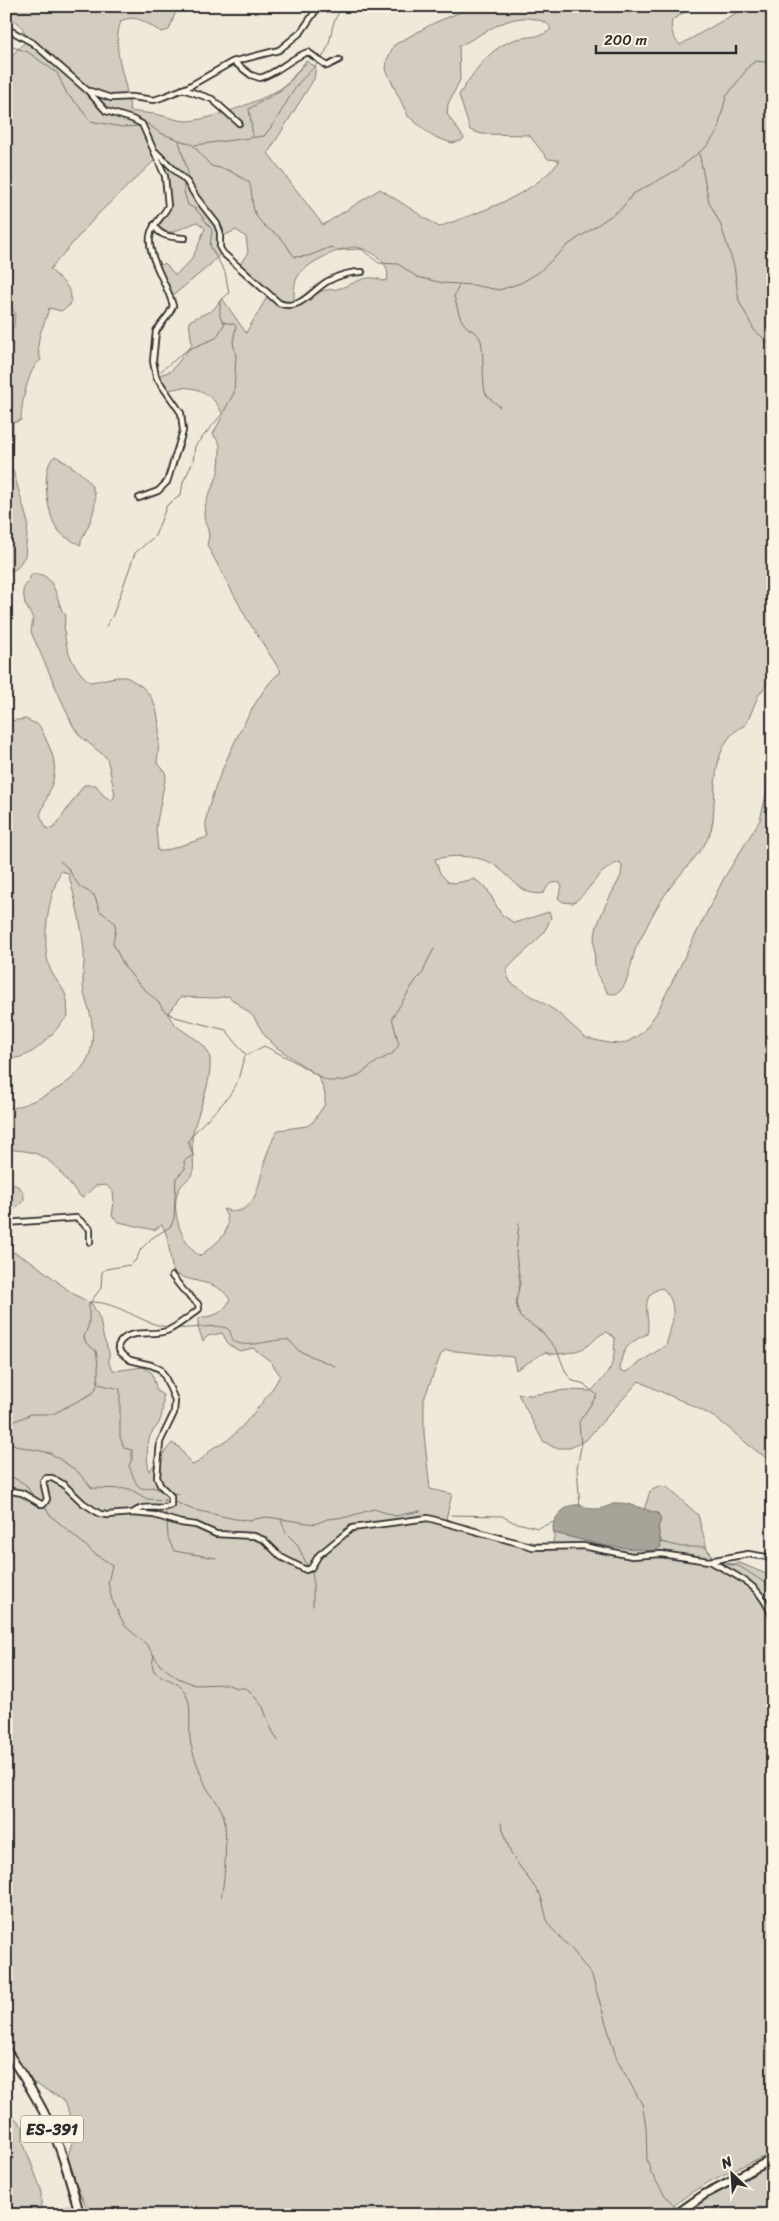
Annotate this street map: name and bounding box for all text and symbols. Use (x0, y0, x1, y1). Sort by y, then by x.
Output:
scale bar (596, 22, 736, 54)
text: 200 m (604, 27, 648, 53)
road number: ES-391 (21, 2116, 83, 2142)
north arrow (706, 2148, 756, 2198)
text: N (716, 2149, 737, 2176)

